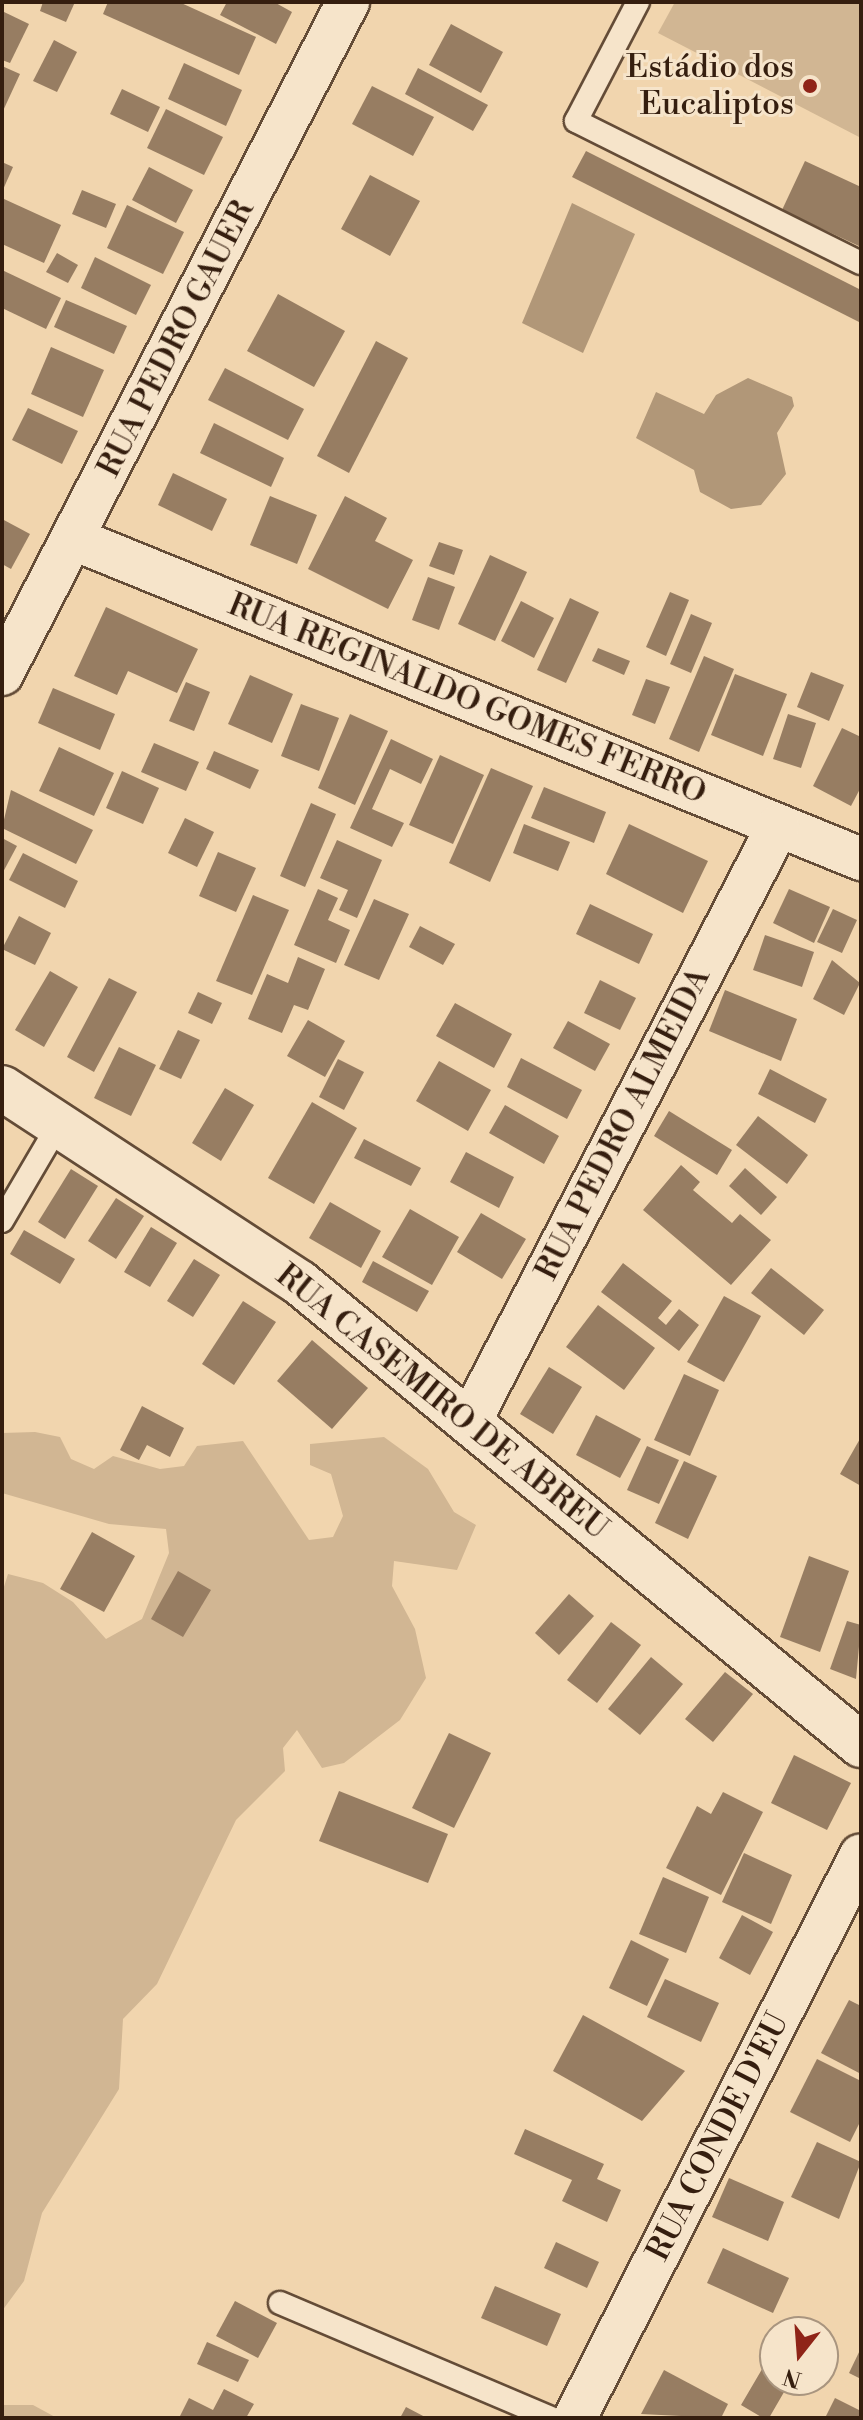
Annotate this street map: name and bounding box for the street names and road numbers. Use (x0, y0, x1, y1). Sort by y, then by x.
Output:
street label: RUA PEDRO GAUER (90, 194, 262, 484)
street label: RUA REGINALDO GOMES FERRO (222, 585, 712, 813)
street label: RUA PEDRO ALMEIDA (527, 961, 719, 1287)
street label: RUA CASEMIRO DE ABREU (268, 1256, 616, 1548)
street label: RUA CONDE D'EU (639, 2007, 797, 2267)

